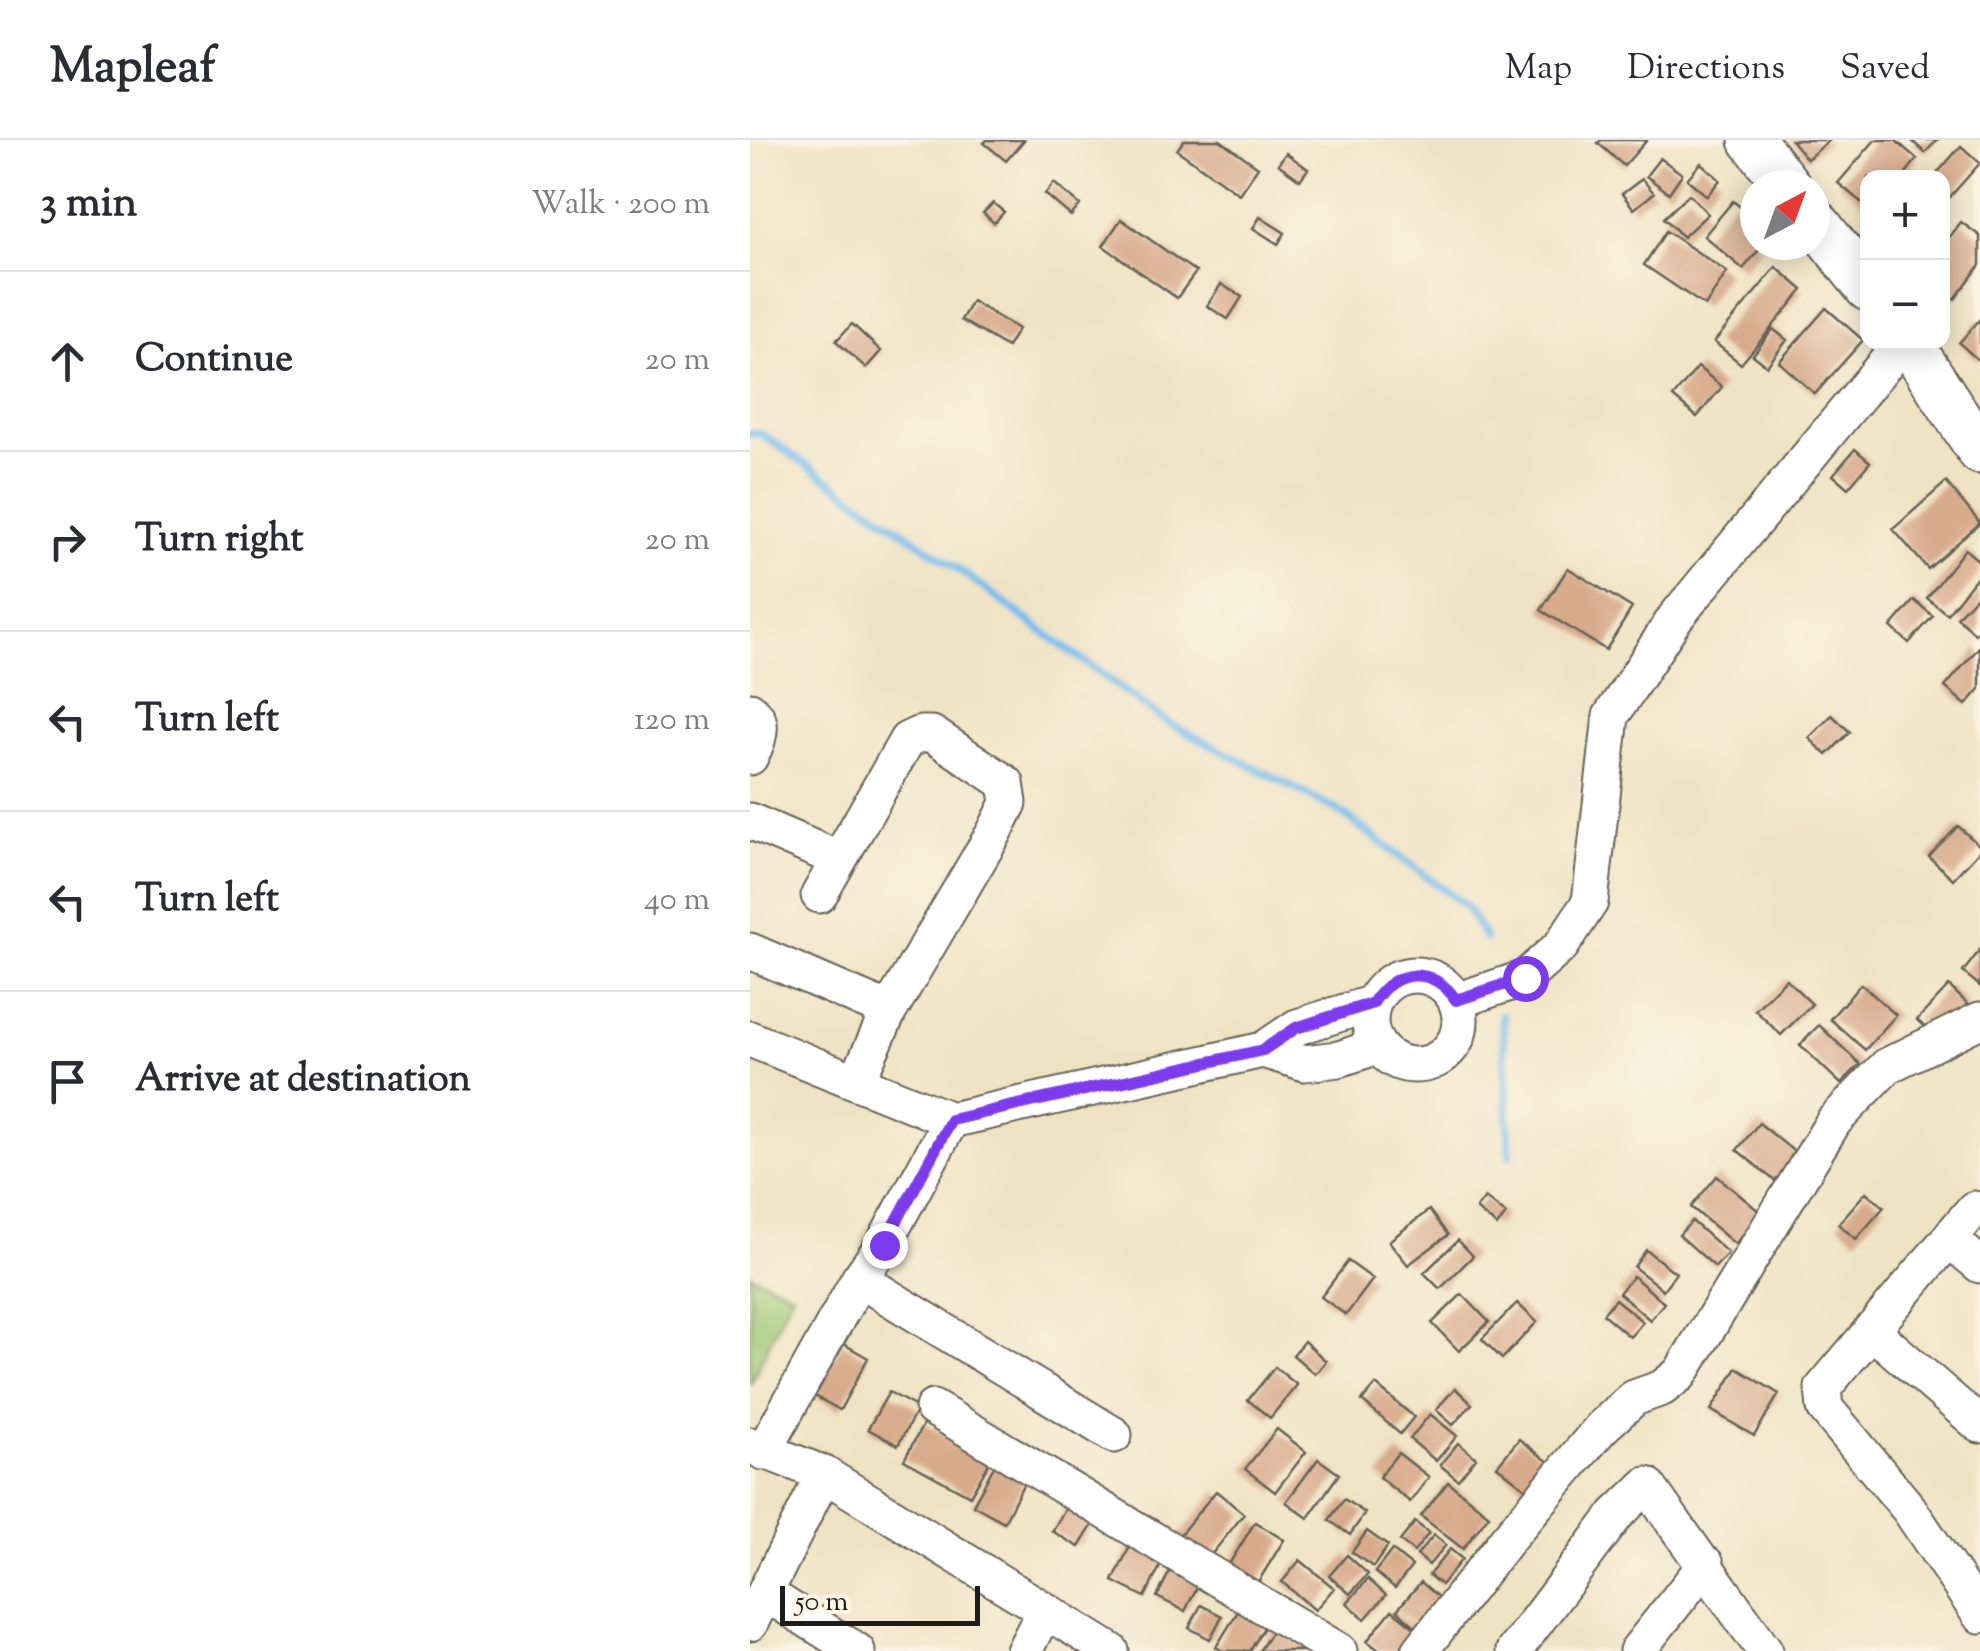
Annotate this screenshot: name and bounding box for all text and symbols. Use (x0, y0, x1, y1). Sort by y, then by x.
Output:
text: Mapleaf (50, 35, 216, 104)
text: Map (1505, 44, 1572, 95)
text: Directions (1627, 44, 1785, 95)
text: Saved (1840, 44, 1930, 95)
north arrow (1740, 170, 1830, 260)
map controls (1860, 170, 1950, 350)
button: + (1860, 170, 1950, 260)
text: 3 min (40, 175, 137, 235)
text: Walk · 200 m (531, 182, 710, 228)
button: − (1860, 260, 1950, 350)
icon: ahead (40, 334, 95, 389)
text: Continue (135, 334, 293, 388)
text: 20 m (645, 338, 710, 384)
icon: right (40, 514, 95, 569)
text: Turn right (135, 514, 303, 568)
text: 20 m (645, 518, 710, 564)
icon: left (40, 694, 95, 749)
text: Turn left (135, 694, 279, 748)
text: 120 m (634, 698, 710, 744)
icon: left (40, 874, 95, 929)
text: Turn left (135, 874, 279, 928)
text: 40 m (644, 878, 710, 924)
route start (1503, 956, 1549, 1002)
icon: arrive (40, 1054, 95, 1109)
text: Arrive at destination (135, 1054, 471, 1108)
route end (862, 1223, 908, 1269)
scale bar (780, 1581, 980, 1626)
text: 50 m (795, 1583, 849, 1623)

